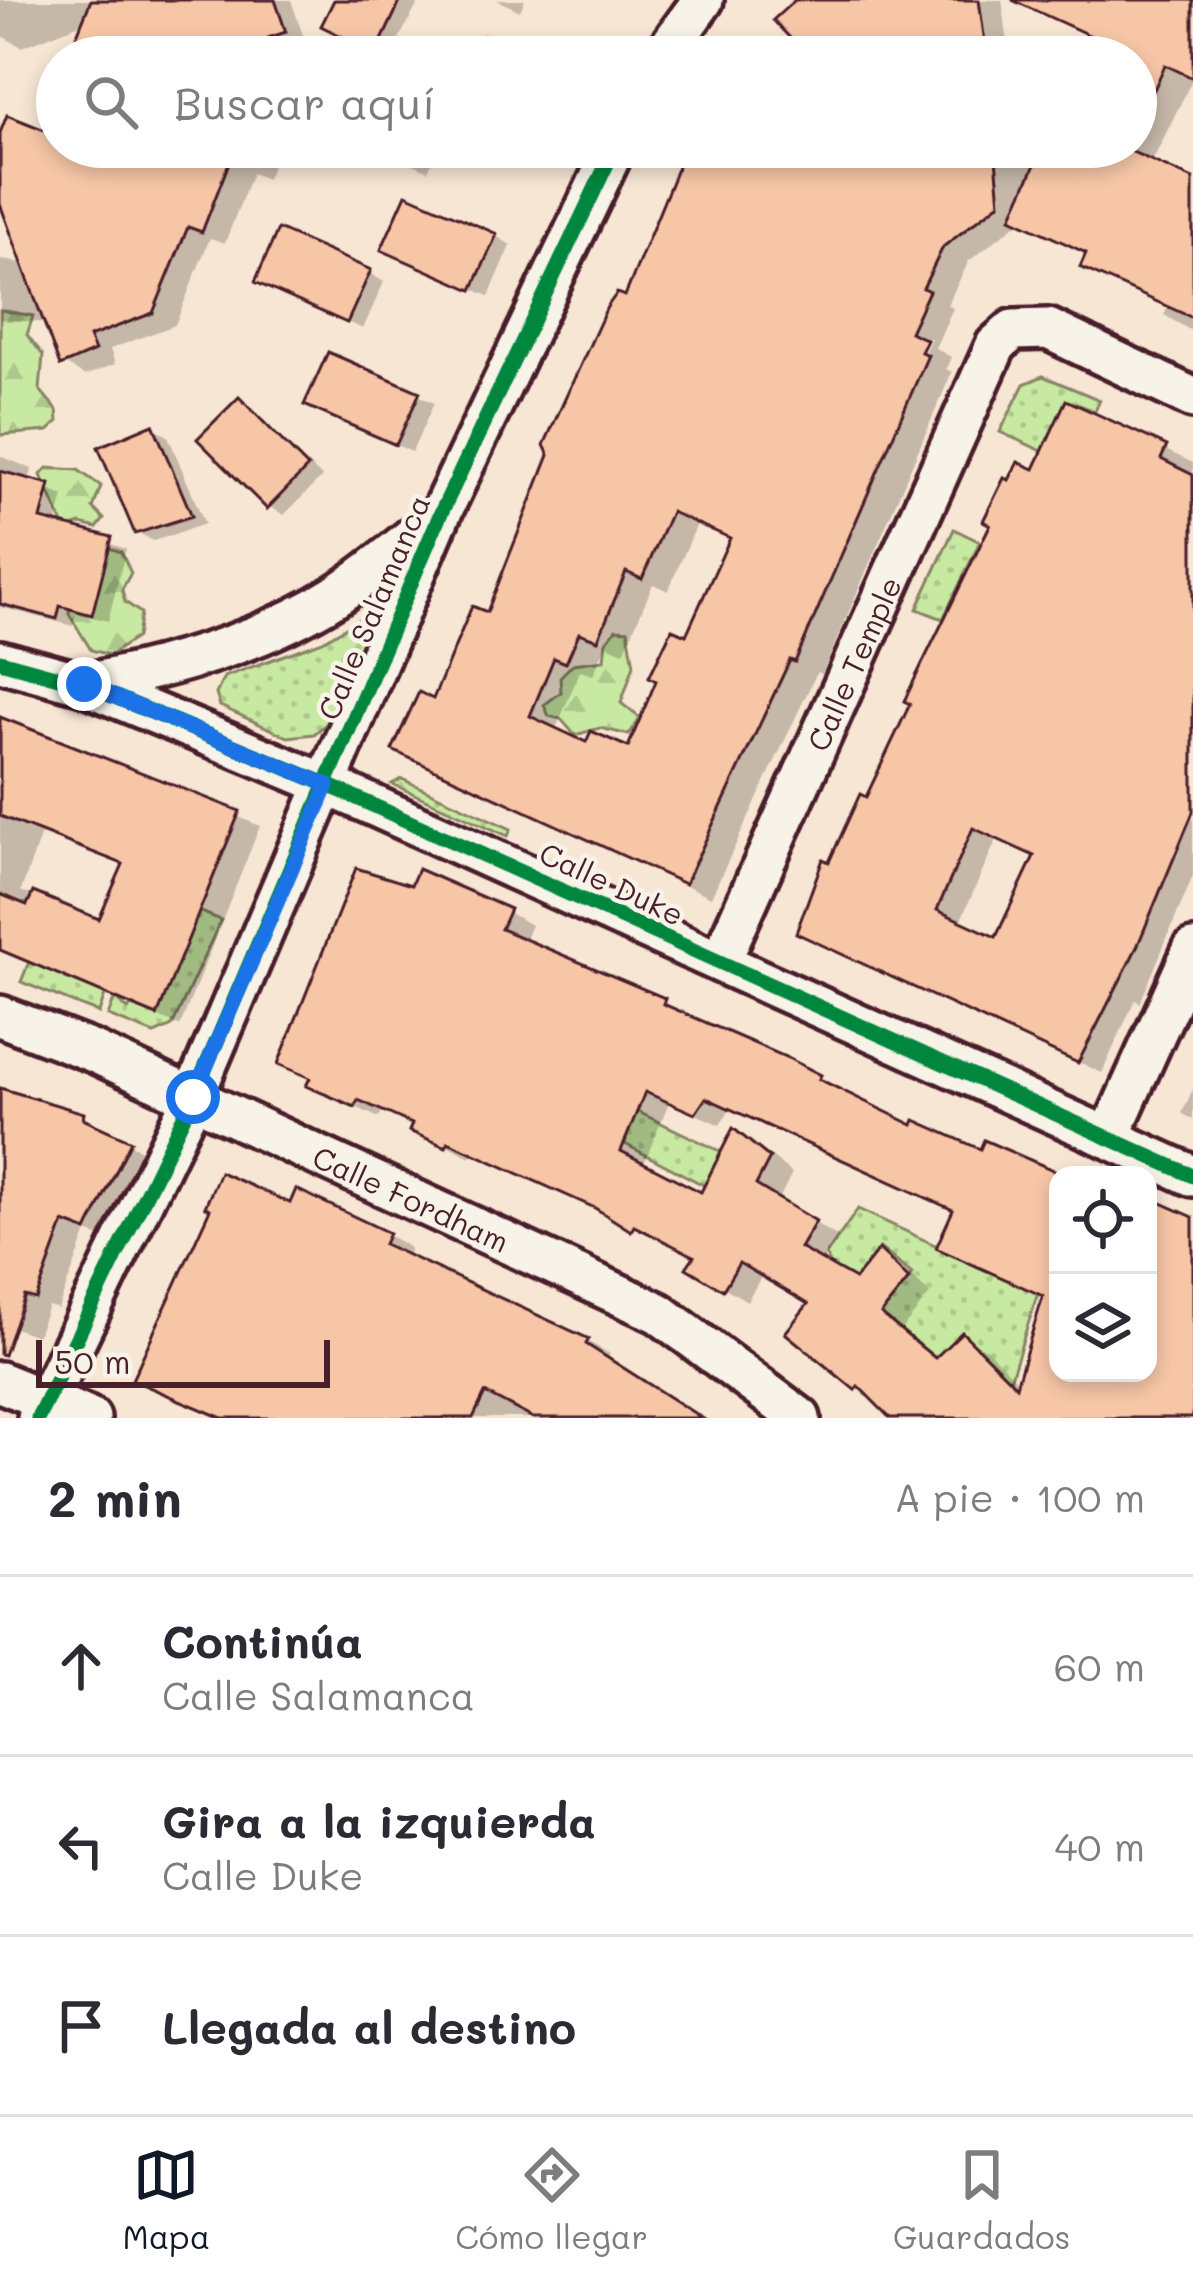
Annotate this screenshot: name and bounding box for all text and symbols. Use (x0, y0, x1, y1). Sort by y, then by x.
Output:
search box (36, 36, 1157, 168)
icon: search (78, 69, 144, 135)
text: Buscar aquí (174, 73, 436, 131)
street label: Calle Salamanca (308, 488, 438, 726)
street label: Calle Temple (797, 570, 910, 757)
route end (57, 657, 111, 711)
street label: Calle Duke (533, 832, 691, 934)
route start (166, 1070, 220, 1124)
street label: Calle Fordham (307, 1136, 516, 1261)
map controls (1049, 1166, 1157, 1382)
button: locate (1049, 1166, 1157, 1274)
button: layers (1049, 1274, 1157, 1382)
scale bar (36, 1334, 330, 1387)
text: 50 m (54, 1339, 130, 1382)
text: 2 min (48, 1463, 182, 1530)
text: A pie · 100 m (894, 1471, 1145, 1522)
text: Continúa (162, 1611, 363, 1669)
icon: ahead (48, 1633, 114, 1699)
text: 60 m (1054, 1640, 1145, 1691)
text: Calle Salamanca (162, 1669, 475, 1720)
text: Gira a la izquierda (162, 1791, 596, 1849)
icon: left (48, 1813, 114, 1879)
text: 40 m (1054, 1820, 1145, 1871)
text: Calle Duke (162, 1849, 363, 1900)
icon: arrive (48, 1993, 114, 2059)
text: Llegada al destino (162, 1997, 576, 2055)
tab: Mapa (122, 2142, 210, 2257)
tab: Cómo llegar (455, 2142, 648, 2257)
tab: Guardados (893, 2142, 1071, 2257)

